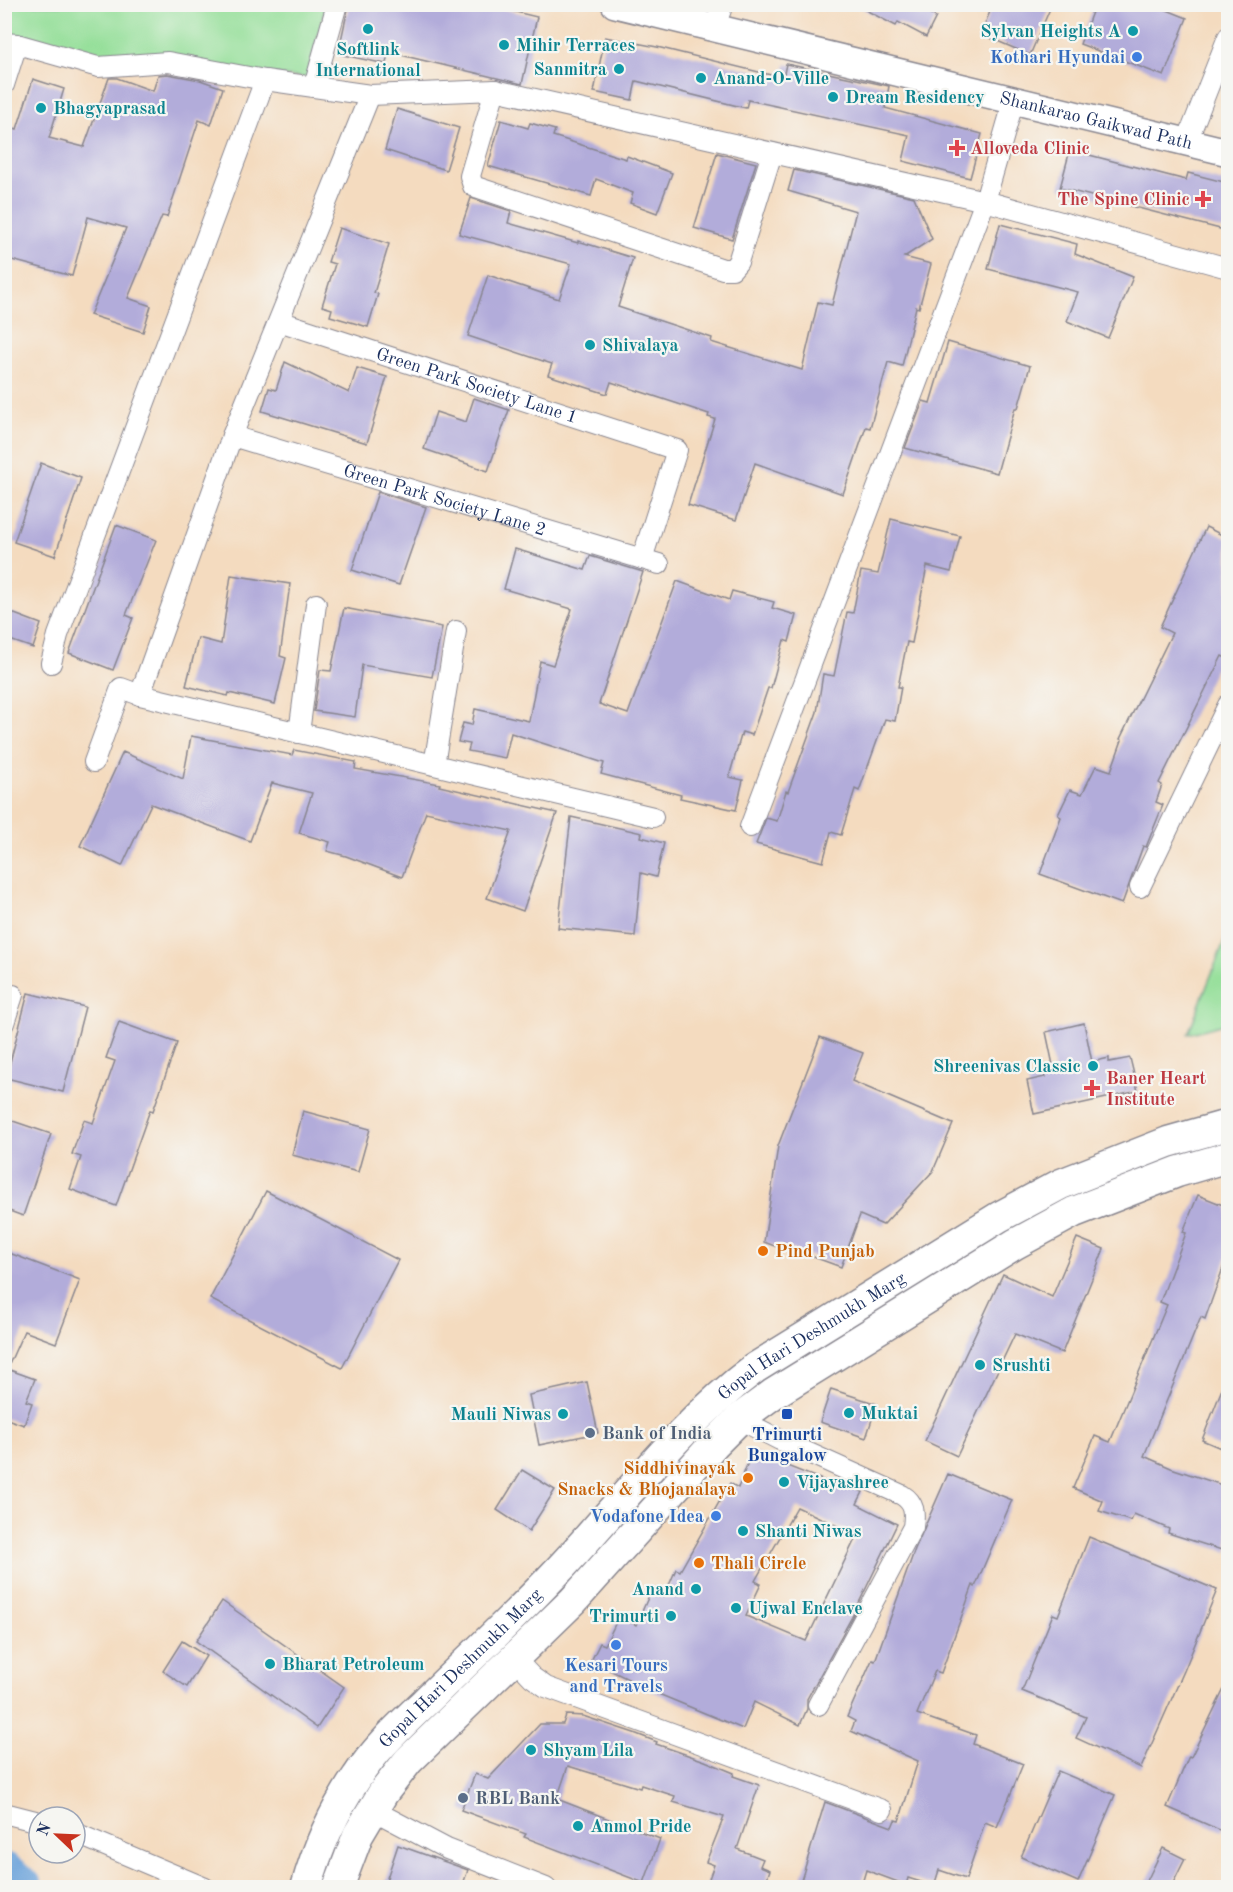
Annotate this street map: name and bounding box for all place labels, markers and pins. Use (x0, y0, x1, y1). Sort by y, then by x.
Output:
marker: Softlink International (361, 22, 375, 36)
place label: Sylvan Heights A (980, 23, 1121, 41)
marker: Sylvan Heights A (1126, 24, 1140, 38)
place label: Mihir Terraces (516, 37, 636, 55)
marker: Mihir Terraces (497, 38, 511, 52)
place label: Softlink International (315, 41, 421, 80)
place label: Kothari Hyundai (990, 49, 1125, 67)
marker: Kothari Hyundai (1130, 50, 1144, 64)
place label: Sanmitra (533, 61, 607, 79)
marker: Sanmitra (612, 62, 626, 76)
place label: Anand-O-Ville (713, 70, 829, 88)
marker: Anand-O-Ville (694, 71, 708, 85)
place label: Dream Residency (845, 89, 985, 107)
marker: Dream Residency (826, 90, 840, 104)
place label: Bhagyaprasad (53, 100, 166, 118)
marker: Bhagyaprasad (34, 101, 48, 115)
marker: Alloveda Clinic (948, 139, 966, 157)
place label: Alloveda Clinic (970, 140, 1090, 158)
marker: The Spine Clinic (1194, 190, 1212, 208)
place label: The Spine Clinic (1057, 191, 1190, 209)
place label: Shivalaya (602, 337, 679, 355)
marker: Shivalaya (583, 338, 597, 352)
place label: Shreenivas Classic (933, 1058, 1081, 1076)
marker: Shreenivas Classic (1086, 1059, 1100, 1073)
place label: Baner Heart Institute (1106, 1070, 1207, 1109)
marker: Baner Heart Institute (1083, 1079, 1101, 1097)
place label: Pind Punjab (775, 1243, 875, 1261)
marker: Pind Punjab (756, 1244, 770, 1258)
place label: Srushti (992, 1357, 1051, 1375)
marker: Srushti (973, 1358, 987, 1372)
place label: Muktai (861, 1405, 918, 1423)
place label: Mauli Niwas (451, 1406, 551, 1424)
marker: Muktai (842, 1406, 856, 1420)
marker: Mauli Niwas (556, 1407, 570, 1421)
marker: Trimurti Bungalow (780, 1407, 794, 1421)
place label: Bank of India (602, 1425, 712, 1443)
marker: Bank of India (583, 1426, 597, 1440)
place label: Trimurti Bungalow (747, 1426, 827, 1465)
place label: Siddhivinayak Snacks & Bhojanalaya (557, 1460, 736, 1499)
marker: Siddhivinayak Snacks & Bhojanalaya (741, 1471, 755, 1485)
place label: Vijayashree (796, 1474, 889, 1492)
marker: Vijayashree (777, 1475, 791, 1489)
place label: Vodafone Idea (590, 1508, 704, 1526)
marker: Vodafone Idea (709, 1509, 723, 1523)
place label: Shanti Niwas (755, 1523, 862, 1541)
marker: Shanti Niwas (736, 1524, 750, 1538)
place label: Thali Circle (711, 1555, 807, 1573)
marker: Thali Circle (692, 1556, 706, 1570)
place label: Anand (632, 1581, 684, 1599)
marker: Anand (689, 1582, 703, 1596)
place label: Ujwal Enclave (748, 1600, 863, 1618)
marker: Ujwal Enclave (729, 1601, 743, 1615)
place label: Trimurti (589, 1608, 659, 1626)
marker: Trimurti (664, 1609, 678, 1623)
marker: Kesari Tours and Travels (609, 1638, 623, 1652)
place label: Bharat Petroleum (282, 1656, 425, 1674)
marker: Bharat Petroleum (263, 1657, 277, 1671)
place label: Kesari Tours and Travels (564, 1657, 668, 1696)
place label: Shyam Lila (543, 1742, 634, 1760)
marker: Shyam Lila (524, 1743, 538, 1757)
place label: RBL Bank (475, 1790, 560, 1808)
marker: RBL Bank (456, 1791, 470, 1805)
place label: Anmol Pride (590, 1818, 692, 1836)
marker: Anmol Pride (571, 1819, 585, 1833)

